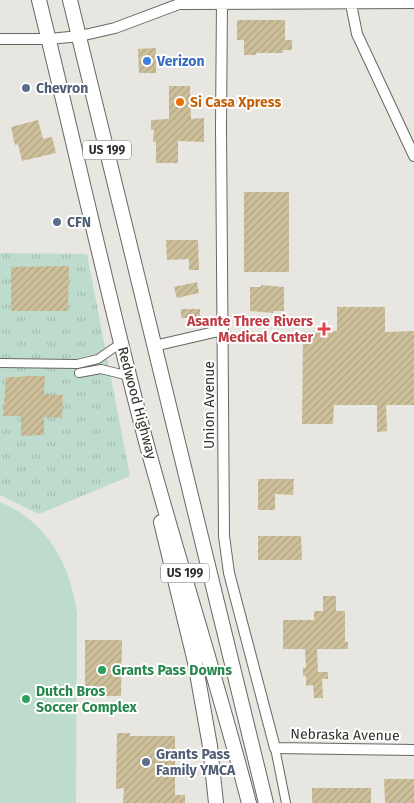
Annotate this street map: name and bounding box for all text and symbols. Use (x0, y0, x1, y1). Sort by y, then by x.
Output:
place label: Verizon (156, 53, 204, 70)
marker: Verizon (141, 55, 153, 67)
place label: Chevron (36, 80, 88, 97)
marker: Chevron (20, 82, 32, 94)
place label: Si Casa Xpress (190, 94, 281, 111)
marker: Si Casa Xpress (174, 96, 186, 108)
road number: US 199 (83, 140, 131, 160)
place label: CFN (67, 214, 91, 231)
marker: CFN (51, 216, 63, 228)
place label: Asante Three Rivers Medical Center (186, 313, 313, 346)
marker: Asante Three Rivers Medical Center (317, 322, 331, 336)
street label: Redwood Highway (114, 345, 160, 461)
street label: Union Avenue (201, 361, 218, 449)
road number: US 199 (161, 564, 209, 582)
place label: Grants Pass Downs (112, 662, 232, 679)
marker: Grants Pass Downs (96, 664, 108, 676)
place label: Dutch Bros Soccer Complex (36, 683, 137, 716)
marker: Dutch Bros Soccer Complex (20, 693, 32, 705)
street label: Nebraska Avenue (290, 726, 400, 744)
place label: Grants Pass Family YMCA (156, 746, 236, 779)
marker: Grants Pass Family YMCA (140, 756, 152, 768)

